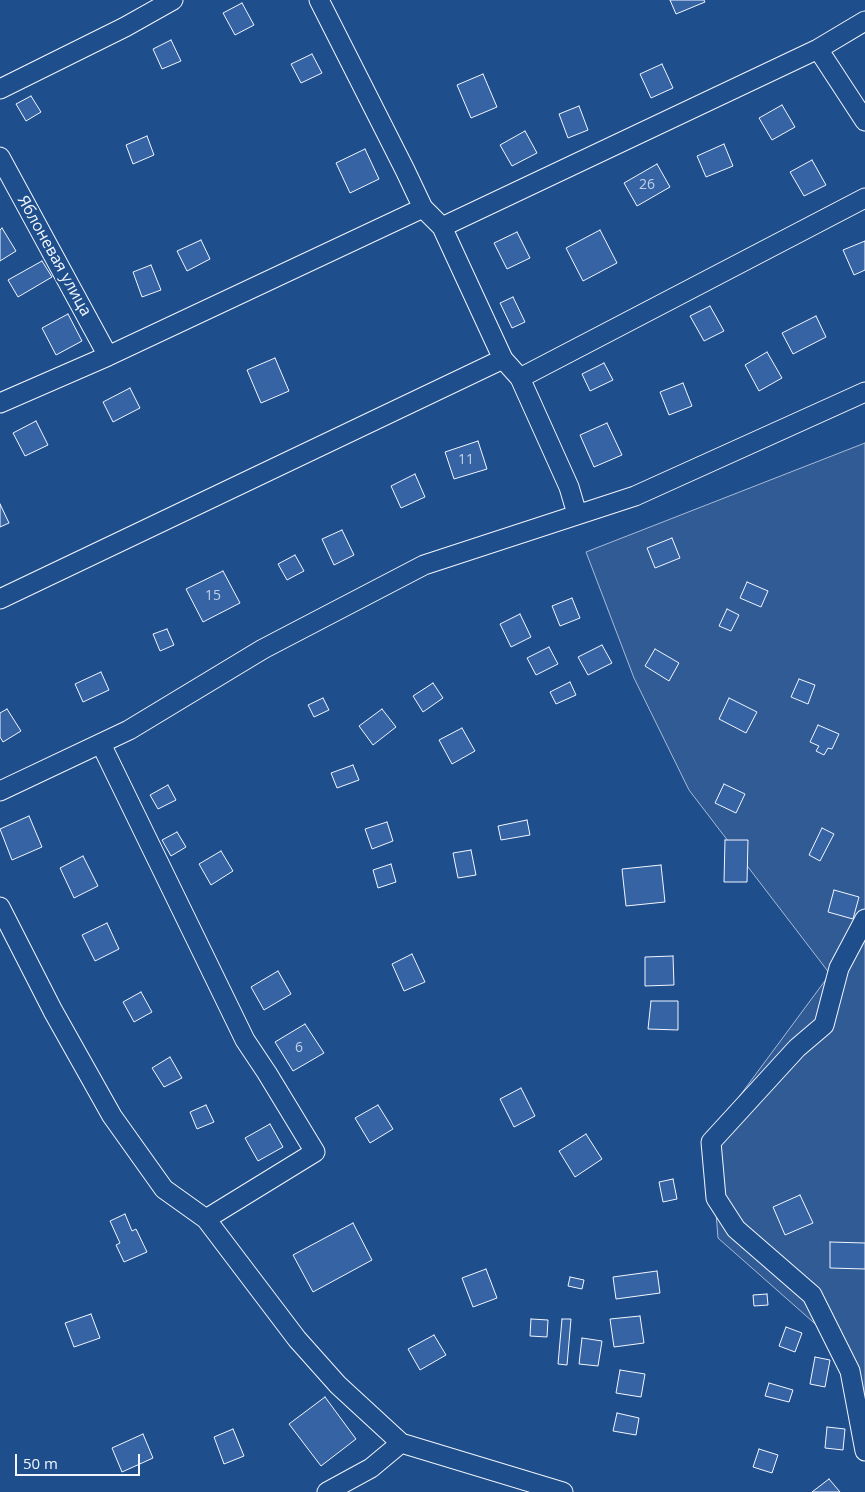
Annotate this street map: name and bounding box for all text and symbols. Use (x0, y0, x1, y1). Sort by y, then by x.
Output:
house number: 26 (639, 177, 655, 193)
street label: Яблоневая улица (13, 192, 95, 320)
house number: 11 (458, 452, 474, 468)
house number: 15 (205, 588, 221, 604)
house number: 6 (295, 1040, 303, 1056)
scale bar (18, 1444, 142, 1476)
text: 50 m (23, 1453, 58, 1473)

